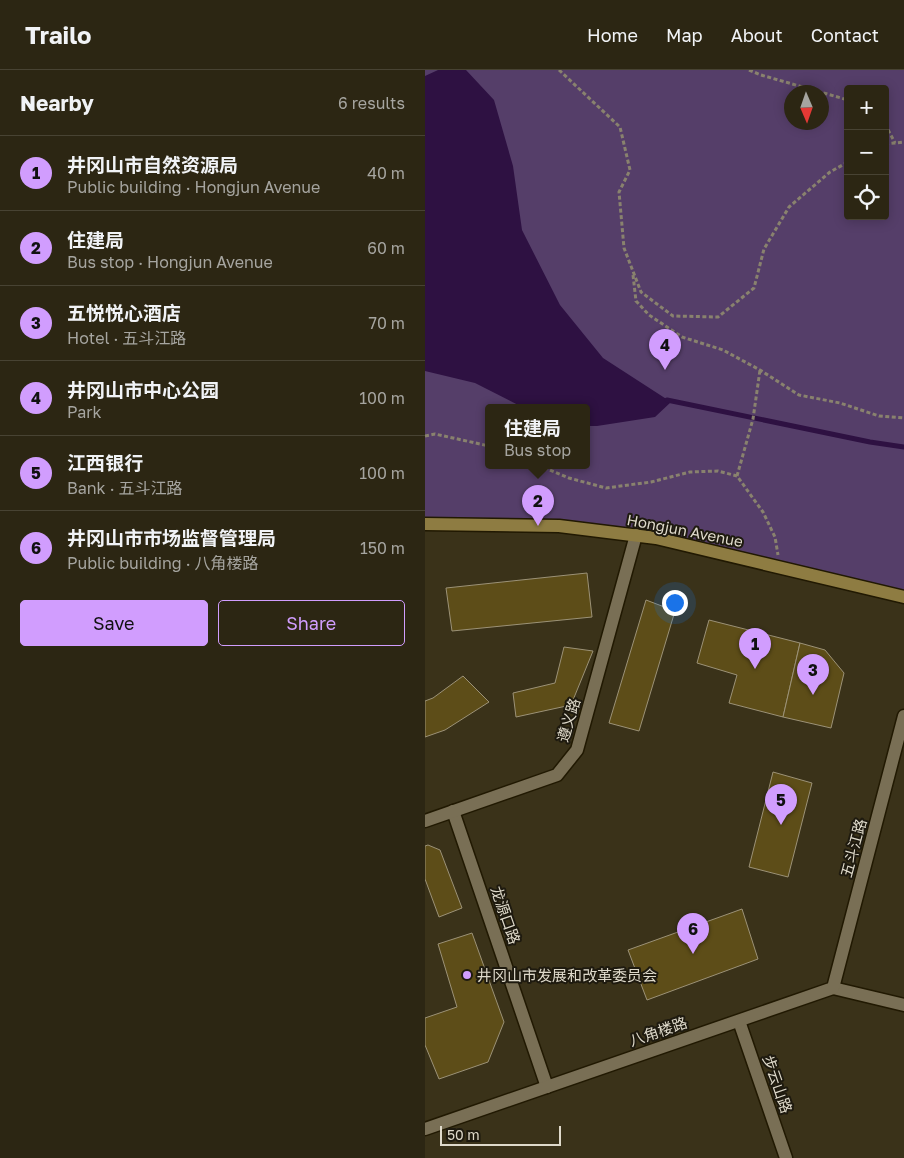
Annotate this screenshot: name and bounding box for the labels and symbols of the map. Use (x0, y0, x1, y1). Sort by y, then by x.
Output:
north arrow (784, 85, 829, 130)
pin: 4 (649, 329, 681, 370)
pin: 2 (522, 485, 554, 526)
street label: Hongjun Avenue (625, 510, 745, 550)
your location (662, 590, 688, 616)
pin: 1 (739, 628, 771, 669)
pin: 3 (797, 654, 829, 695)
street label: 遵义路 (553, 696, 583, 744)
pin: 5 (765, 784, 797, 825)
street label: 五斗江路 (837, 817, 869, 879)
street label: 龙源口路 (488, 884, 524, 946)
pin: 6 (677, 913, 709, 954)
place label: 井冈山市发展和改革委员会 (477, 966, 657, 984)
marker: 井冈山市发展和改革委员会 (461, 969, 473, 981)
street label: 八角楼路 (627, 1013, 689, 1049)
street label: 步云山路 (760, 1053, 796, 1115)
scale bar (440, 1123, 561, 1146)

